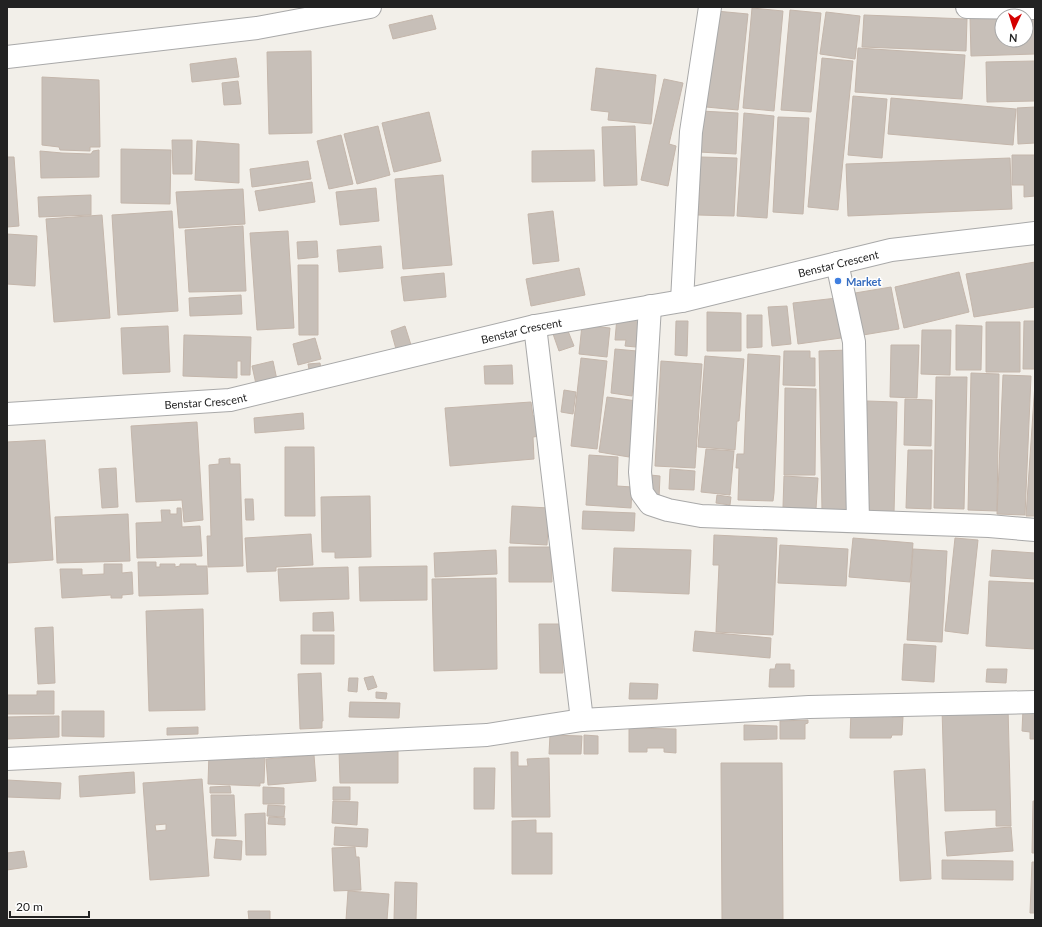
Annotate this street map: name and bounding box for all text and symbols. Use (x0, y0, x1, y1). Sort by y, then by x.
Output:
north arrow (994, 8, 1034, 48)
text: N (1009, 32, 1018, 45)
street label: Benstar Crescent (796, 247, 880, 279)
place label: Market (846, 275, 882, 288)
marker: Market (833, 276, 843, 286)
street label: Benstar Crescent (480, 315, 563, 345)
street label: Benstar Crescent (164, 390, 248, 411)
scale bar (10, 893, 89, 919)
text: 20 m (16, 899, 43, 914)

